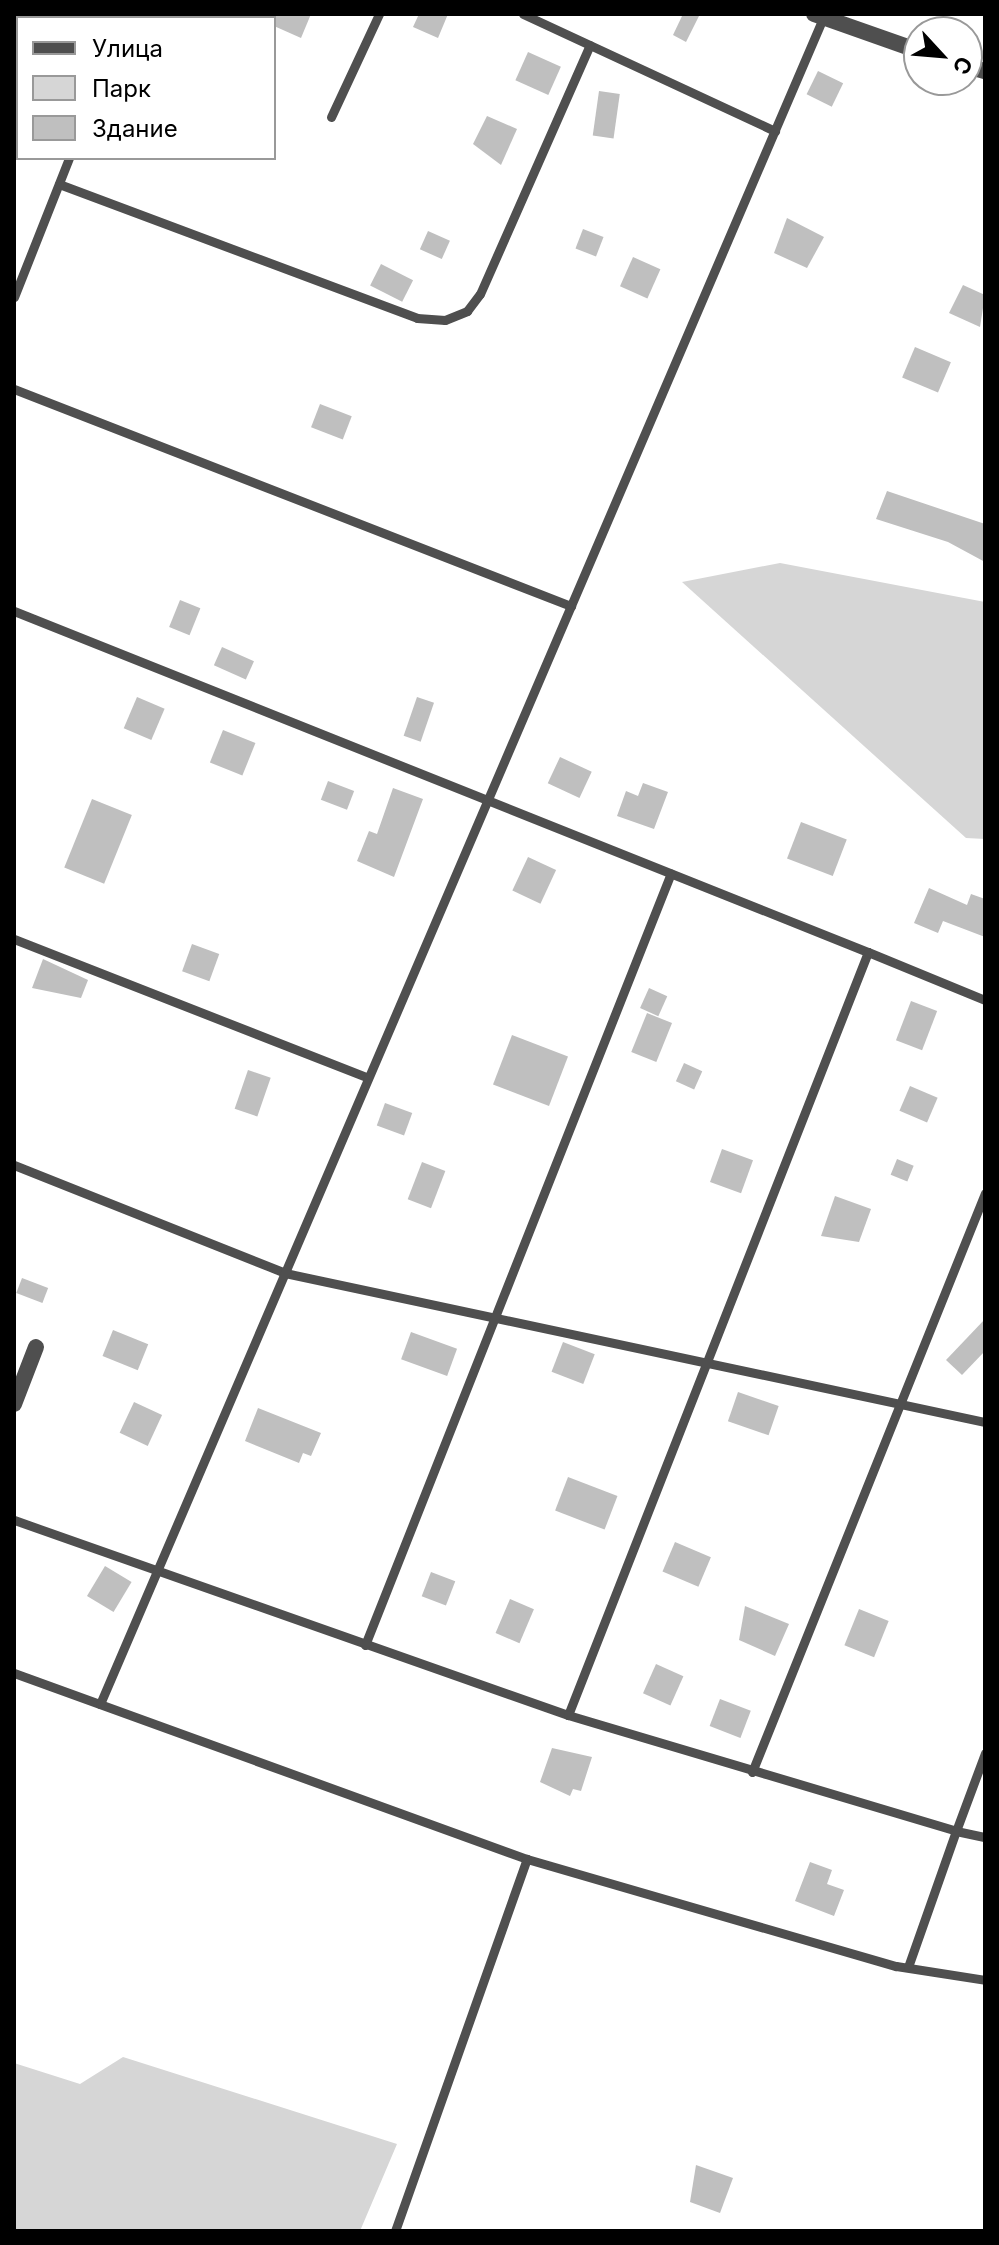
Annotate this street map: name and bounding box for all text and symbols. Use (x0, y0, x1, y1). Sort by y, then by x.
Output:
legend (16, 16, 276, 160)
north arrow (903, 16, 983, 96)
text: Улица (92, 34, 163, 63)
text: С (948, 53, 978, 79)
text: Парк (92, 74, 151, 103)
text: Здание (92, 114, 178, 143)

